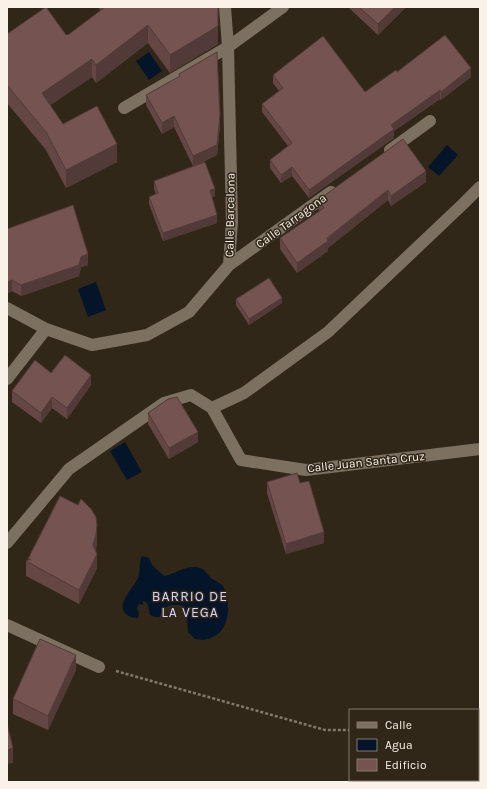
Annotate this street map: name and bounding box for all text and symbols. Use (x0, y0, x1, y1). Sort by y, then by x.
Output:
street label: Calle Barcelona (222, 173, 238, 257)
street label: Calle Tarragona (253, 191, 329, 251)
street label: Calle Juan Santa Cruz (306, 449, 426, 475)
district label: BARRIO DE LA VEGA (152, 588, 228, 621)
legend (349, 709, 479, 781)
text: Calle (385, 718, 412, 732)
text: Agua (385, 738, 413, 752)
text: Edificio (385, 758, 426, 772)

